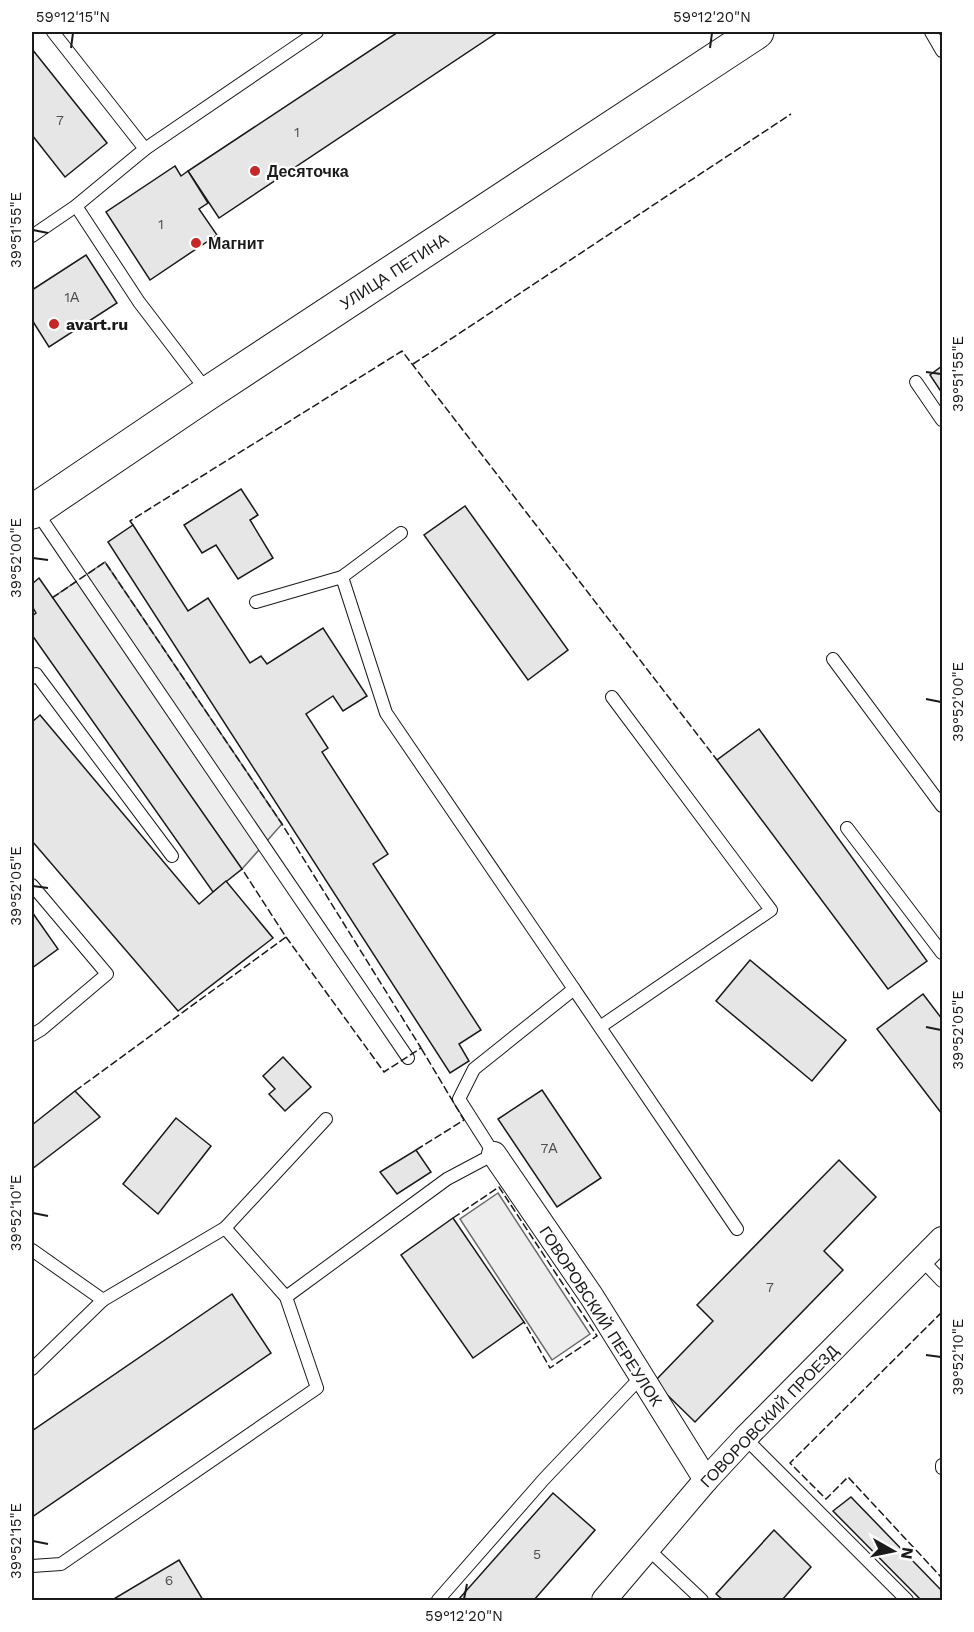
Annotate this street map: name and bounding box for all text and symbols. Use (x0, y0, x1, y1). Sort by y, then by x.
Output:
text: 59°12'15"N (36, 8, 110, 26)
text: 59°12'20"N (673, 8, 751, 26)
house number: 7 (56, 112, 64, 128)
house number: 1 (294, 124, 300, 140)
place label: Десяточка (267, 162, 349, 181)
marker: Десяточка (248, 164, 262, 178)
text: 39°51'55"E (7, 192, 25, 268)
house number: 1 (158, 216, 164, 232)
street label: УЛИЦА ПЕТИНА (337, 229, 452, 314)
place label: Магнит (208, 234, 265, 253)
marker: Магнит (189, 236, 203, 250)
house number: 1А (65, 289, 80, 305)
place label: avart.ru (66, 315, 128, 334)
marker: avart.ru (47, 317, 61, 331)
text: 39°51'55"E (949, 336, 967, 412)
text: 39°52'00"E (7, 518, 25, 598)
text: 39°52'00"E (949, 662, 967, 742)
text: 39°52'05"E (7, 846, 25, 926)
text: 39°52'05"E (949, 990, 967, 1070)
house number: 7А (540, 1140, 558, 1156)
text: 39°52'10"E (7, 1175, 25, 1251)
street label: ГОВОРОВСКИЙ ПЕРЕУЛОК (535, 1223, 666, 1410)
house number: 7 (766, 1279, 774, 1295)
text: 39°52'10"E (949, 1319, 967, 1395)
street label: ГОВОРОВСКИЙ ПРОЕЗД (696, 1341, 842, 1491)
text: 39°52'15"E (7, 1503, 25, 1579)
north arrow (863, 1521, 923, 1581)
house number: 5 (533, 1546, 541, 1562)
text: N (897, 1546, 918, 1561)
house number: 6 (165, 1572, 173, 1588)
text: 59°12'20"N (425, 1607, 503, 1625)

